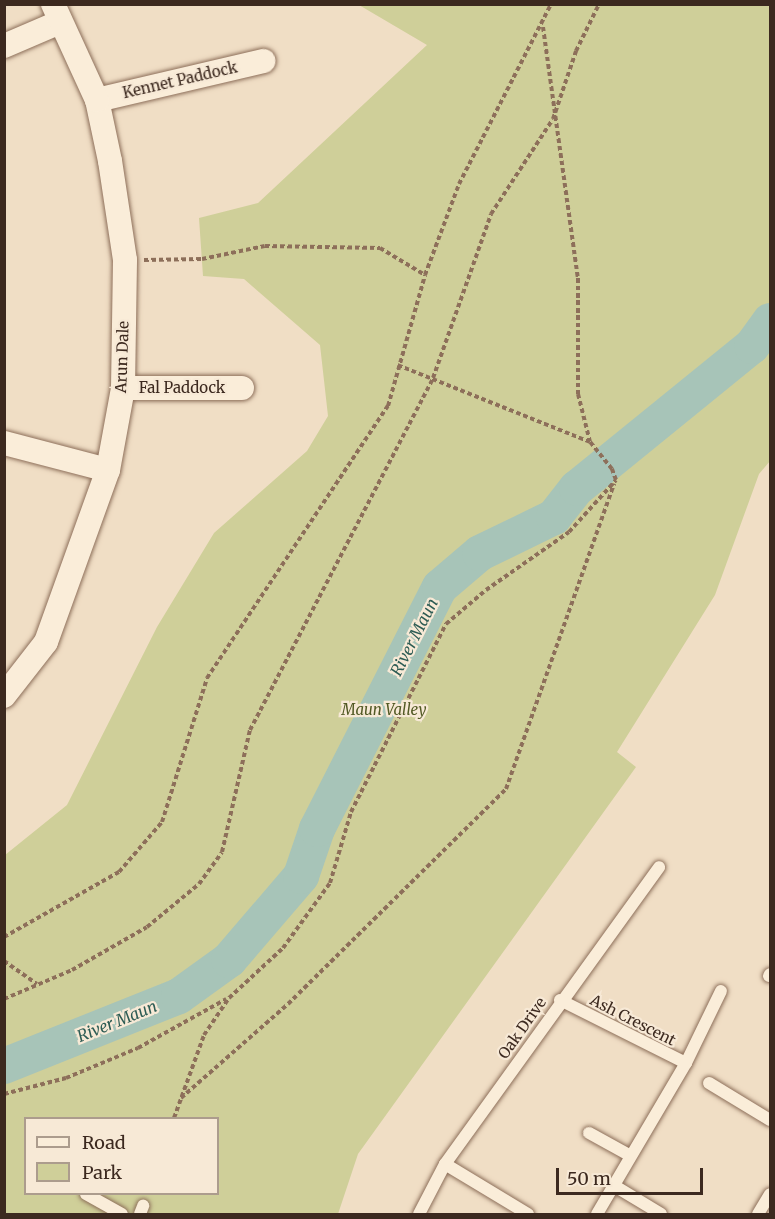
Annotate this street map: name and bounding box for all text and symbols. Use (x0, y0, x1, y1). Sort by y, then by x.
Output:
street label: Kennet Paddock (121, 58, 239, 102)
street label: Arun Dale (112, 321, 132, 393)
street label: Fal Paddock (139, 379, 225, 397)
water label: River Maun (386, 595, 442, 679)
park label: Maun Valley (342, 701, 426, 719)
street label: Ash Crescent (587, 991, 679, 1049)
street label: Oak Drive (494, 994, 550, 1062)
water label: River Maun (74, 996, 160, 1046)
legend (24, 1117, 219, 1195)
text: Road (82, 1131, 126, 1154)
scale bar (559, 1156, 706, 1194)
text: Park (82, 1161, 122, 1184)
text: 50 m (567, 1167, 611, 1190)

